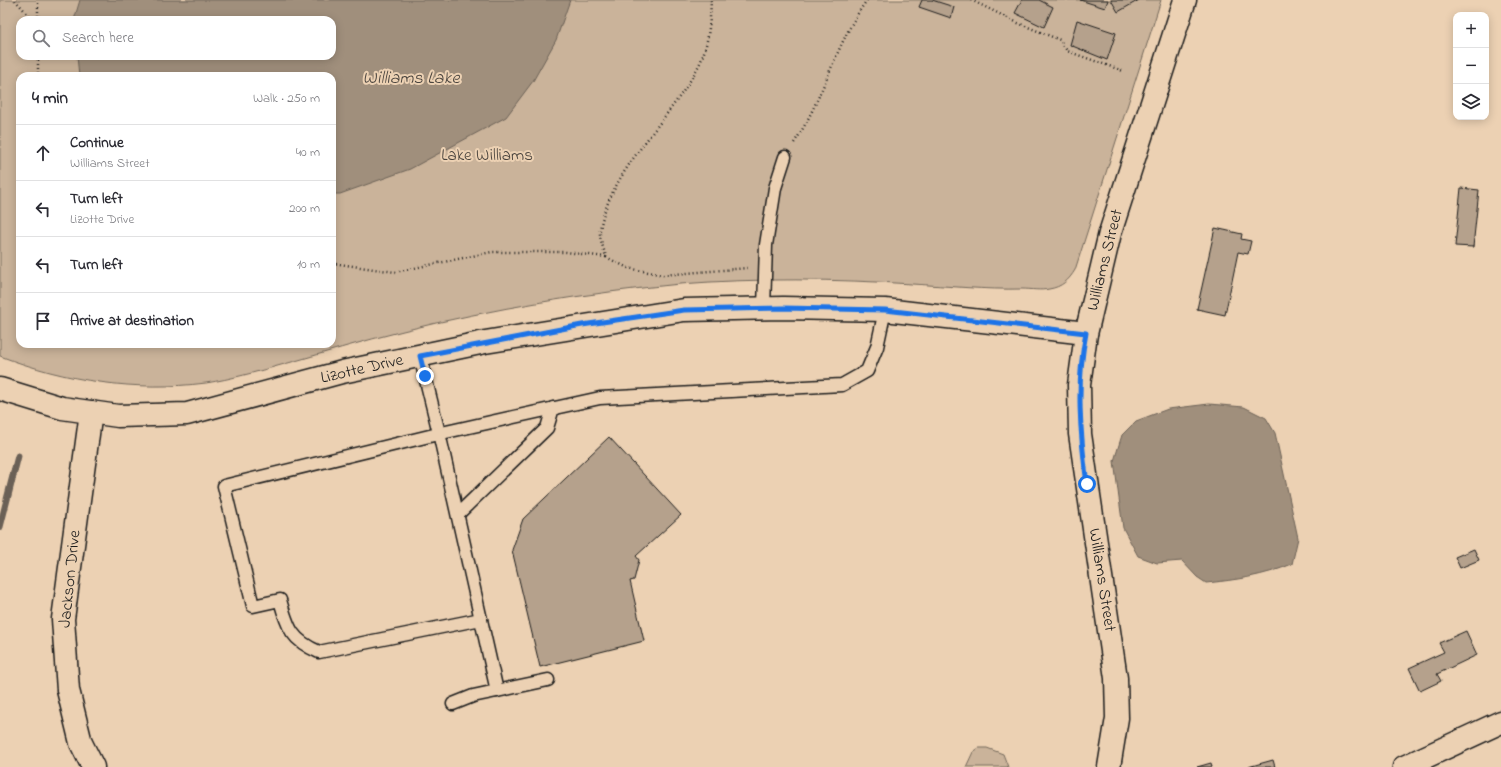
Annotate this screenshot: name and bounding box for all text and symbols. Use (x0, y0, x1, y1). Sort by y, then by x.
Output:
map controls (1453, 12, 1489, 120)
button: + (1453, 12, 1489, 48)
search box (16, 16, 336, 60)
icon: search (30, 27, 52, 49)
text: Search here (62, 27, 134, 49)
button: − (1453, 48, 1489, 84)
water label: Williams Lake (362, 66, 460, 92)
button: layers (1453, 84, 1489, 120)
text: 4 min (32, 86, 68, 111)
text: Walk · 250 m (253, 89, 320, 108)
text: Continue (70, 132, 124, 154)
icon: ahead (32, 142, 54, 164)
text: 40 m (296, 143, 320, 162)
park label: Lake Williams (441, 143, 533, 168)
text: Williams Street (70, 154, 150, 173)
text: Turn left (70, 188, 123, 210)
icon: left (32, 198, 54, 220)
text: 200 m (289, 199, 320, 218)
street label: Williams Street (1080, 206, 1130, 313)
text: Lizotte Drive (70, 210, 134, 229)
icon: left (32, 254, 54, 276)
text: Turn left (70, 254, 123, 276)
text: 10 m (297, 255, 320, 274)
icon: arrive (32, 310, 54, 332)
text: Arrive at destination (70, 310, 194, 332)
street label: Lizotte Drive (318, 347, 406, 391)
route end (416, 367, 434, 385)
route start (1078, 475, 1096, 493)
street label: Williams Street (1082, 527, 1123, 634)
street label: Jackson Drive (52, 529, 88, 629)

